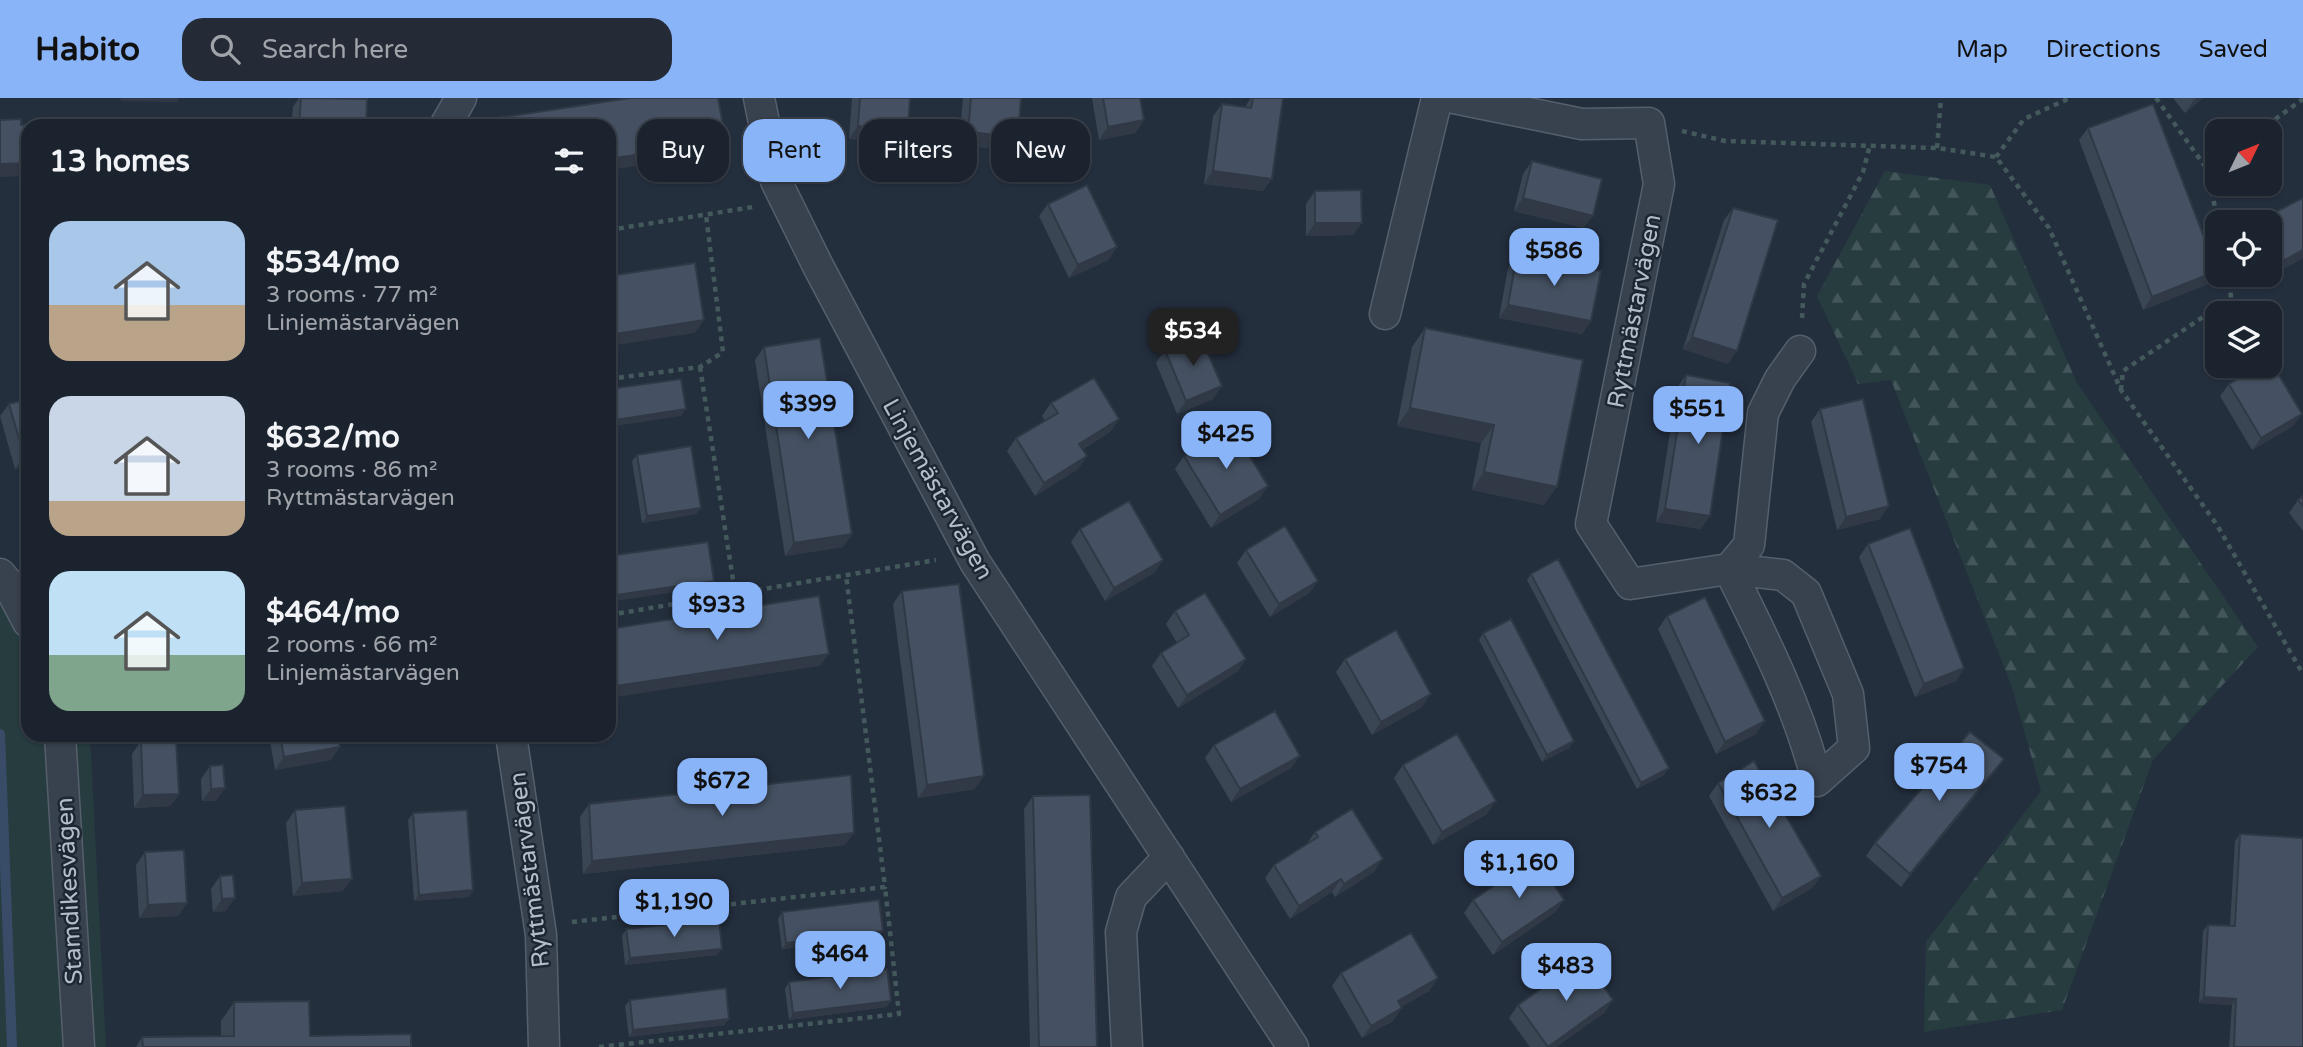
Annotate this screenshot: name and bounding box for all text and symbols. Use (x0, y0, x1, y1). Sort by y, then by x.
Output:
search box (182, 18, 672, 81)
text: Habito (35, 30, 140, 69)
icon: search (206, 30, 244, 68)
text: Search here (262, 34, 408, 65)
text: Map (1956, 35, 2008, 64)
text: Directions (2046, 35, 2161, 64)
text: Saved (2199, 35, 2268, 64)
chip: Buy (637, 119, 729, 182)
chip: Rent (743, 119, 845, 182)
chip: Filters (859, 119, 977, 182)
chip: New (991, 119, 1090, 182)
north arrow (2205, 119, 2282, 196)
map controls (2205, 119, 2282, 378)
icon: filters (550, 142, 588, 180)
text: 13 homes (49, 143, 190, 180)
button: locate (2205, 210, 2282, 287)
street label: Ryttmästarvägen (1601, 212, 1668, 411)
pin: $586 (1513, 228, 1595, 288)
text: $586 (1525, 237, 1583, 265)
text: $534/mo (266, 244, 400, 281)
icon: home (105, 249, 189, 333)
text: 3 rooms · 77 m² (266, 281, 437, 309)
button: layers (2205, 301, 2282, 378)
pin: $534 (1152, 308, 1234, 368)
text: Linjemästarvägen (266, 309, 460, 337)
text: $534 (1164, 317, 1222, 345)
pin: $399 (767, 382, 849, 441)
pin: $551 (1657, 386, 1739, 446)
text: $399 (779, 390, 837, 418)
street label: Linjemästarvägen (876, 394, 999, 585)
text: $551 (1669, 395, 1727, 423)
pin: $425 (1185, 412, 1267, 471)
text: $632/mo (266, 419, 400, 456)
text: $425 (1197, 420, 1255, 448)
icon: home (105, 424, 189, 508)
text: 3 rooms · 86 m² (266, 456, 437, 484)
text: Ryttmästarvägen (266, 484, 455, 512)
pin: $933 (676, 582, 758, 642)
text: $933 (688, 591, 746, 619)
text: $464/mo (266, 594, 400, 631)
icon: home (105, 599, 189, 683)
text: 2 rooms · 66 m² (266, 631, 437, 659)
text: Linjemästarvägen (266, 659, 460, 687)
pin: $754 (1898, 744, 1980, 803)
text: $754 (1910, 752, 1968, 780)
pin: $672 (681, 758, 763, 818)
text: $672 (693, 767, 751, 795)
street label: Ryttmästarvägen (503, 770, 556, 969)
pin: $632 (1728, 770, 1810, 830)
text: $632 (1740, 779, 1798, 807)
street label: Stamdikesvägen (50, 797, 89, 985)
pin: $1,160 (1462, 840, 1576, 900)
text: $1,160 (1480, 849, 1558, 877)
pin: $1,190 (617, 880, 731, 939)
text: $1,190 (635, 888, 713, 916)
pin: $464 (799, 932, 881, 991)
text: $464 (811, 940, 869, 968)
pin: $483 (1525, 944, 1607, 1003)
text: $483 (1537, 952, 1595, 980)

